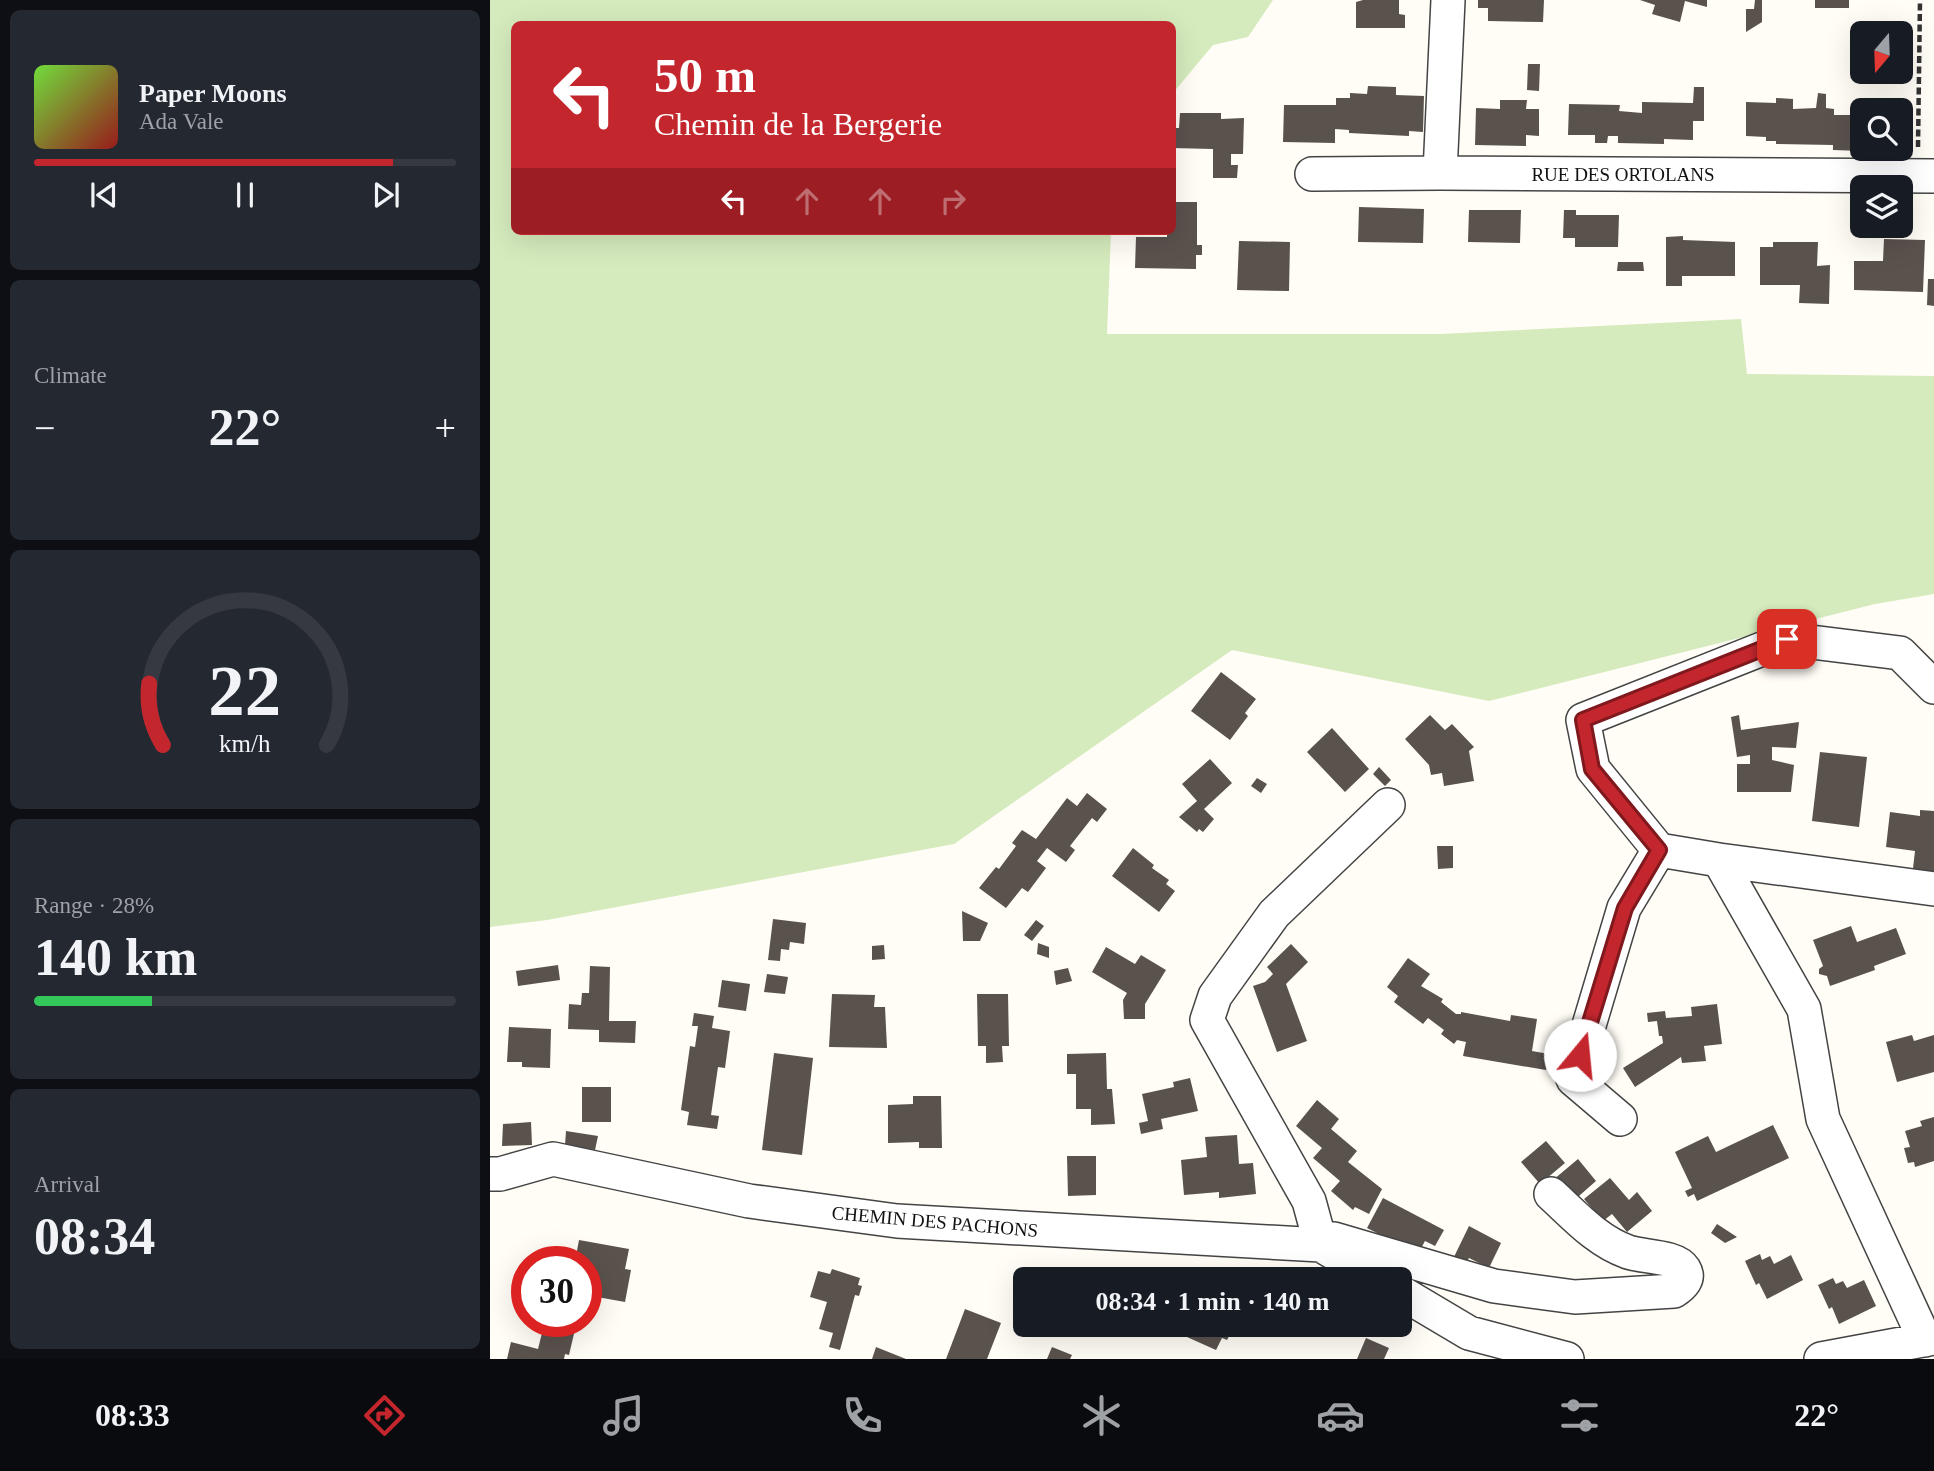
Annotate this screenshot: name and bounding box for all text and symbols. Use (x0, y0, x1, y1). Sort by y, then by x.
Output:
north arrow (1850, 21, 1913, 84)
map controls (1850, 21, 1913, 238)
text: 50 m (654, 48, 756, 103)
icon: left (539, 49, 630, 140)
text: Paper Moons (139, 79, 287, 108)
button: search (1850, 98, 1913, 161)
text: Chemin de la Bergerie (654, 106, 942, 142)
text: Ada Vale (139, 109, 224, 134)
street label: RUE DES ORTOLANS (1531, 164, 1715, 185)
button: layers (1850, 175, 1913, 238)
icon: previous (85, 176, 123, 214)
icon: pause (226, 176, 264, 214)
icon: next (367, 176, 405, 214)
icon: left (715, 182, 753, 220)
icon: ahead (788, 182, 826, 220)
icon: ahead (861, 182, 899, 220)
icon: right (934, 182, 972, 220)
text: Climate (34, 363, 107, 388)
text: 22° (209, 399, 281, 456)
text: − (34, 407, 55, 449)
text: + (435, 407, 456, 449)
pin (1757, 609, 1817, 669)
icon: arrive (1768, 620, 1806, 658)
text: 22 (209, 651, 281, 732)
text: km/h (219, 730, 271, 757)
text: Range · 28% (34, 893, 154, 918)
text: 140 km (34, 929, 197, 986)
position arrow (1543, 1018, 1617, 1092)
text: Arrival (34, 1172, 100, 1197)
street label: CHEMIN DES PACHONS (831, 1202, 1039, 1241)
text: 08:34 (34, 1208, 155, 1265)
speed limit sign: 30 (511, 1246, 602, 1337)
text: 08:34 · 1 min · 140 m (1096, 1287, 1330, 1316)
icon: directions (360, 1391, 409, 1440)
icon: music (599, 1391, 648, 1440)
icon: phone (838, 1391, 887, 1440)
icon: climate (1077, 1391, 1126, 1440)
icon: car (1316, 1391, 1365, 1440)
icon: filters (1555, 1391, 1604, 1440)
text: 08:33 (95, 1397, 170, 1433)
text: 22° (1794, 1397, 1839, 1433)

